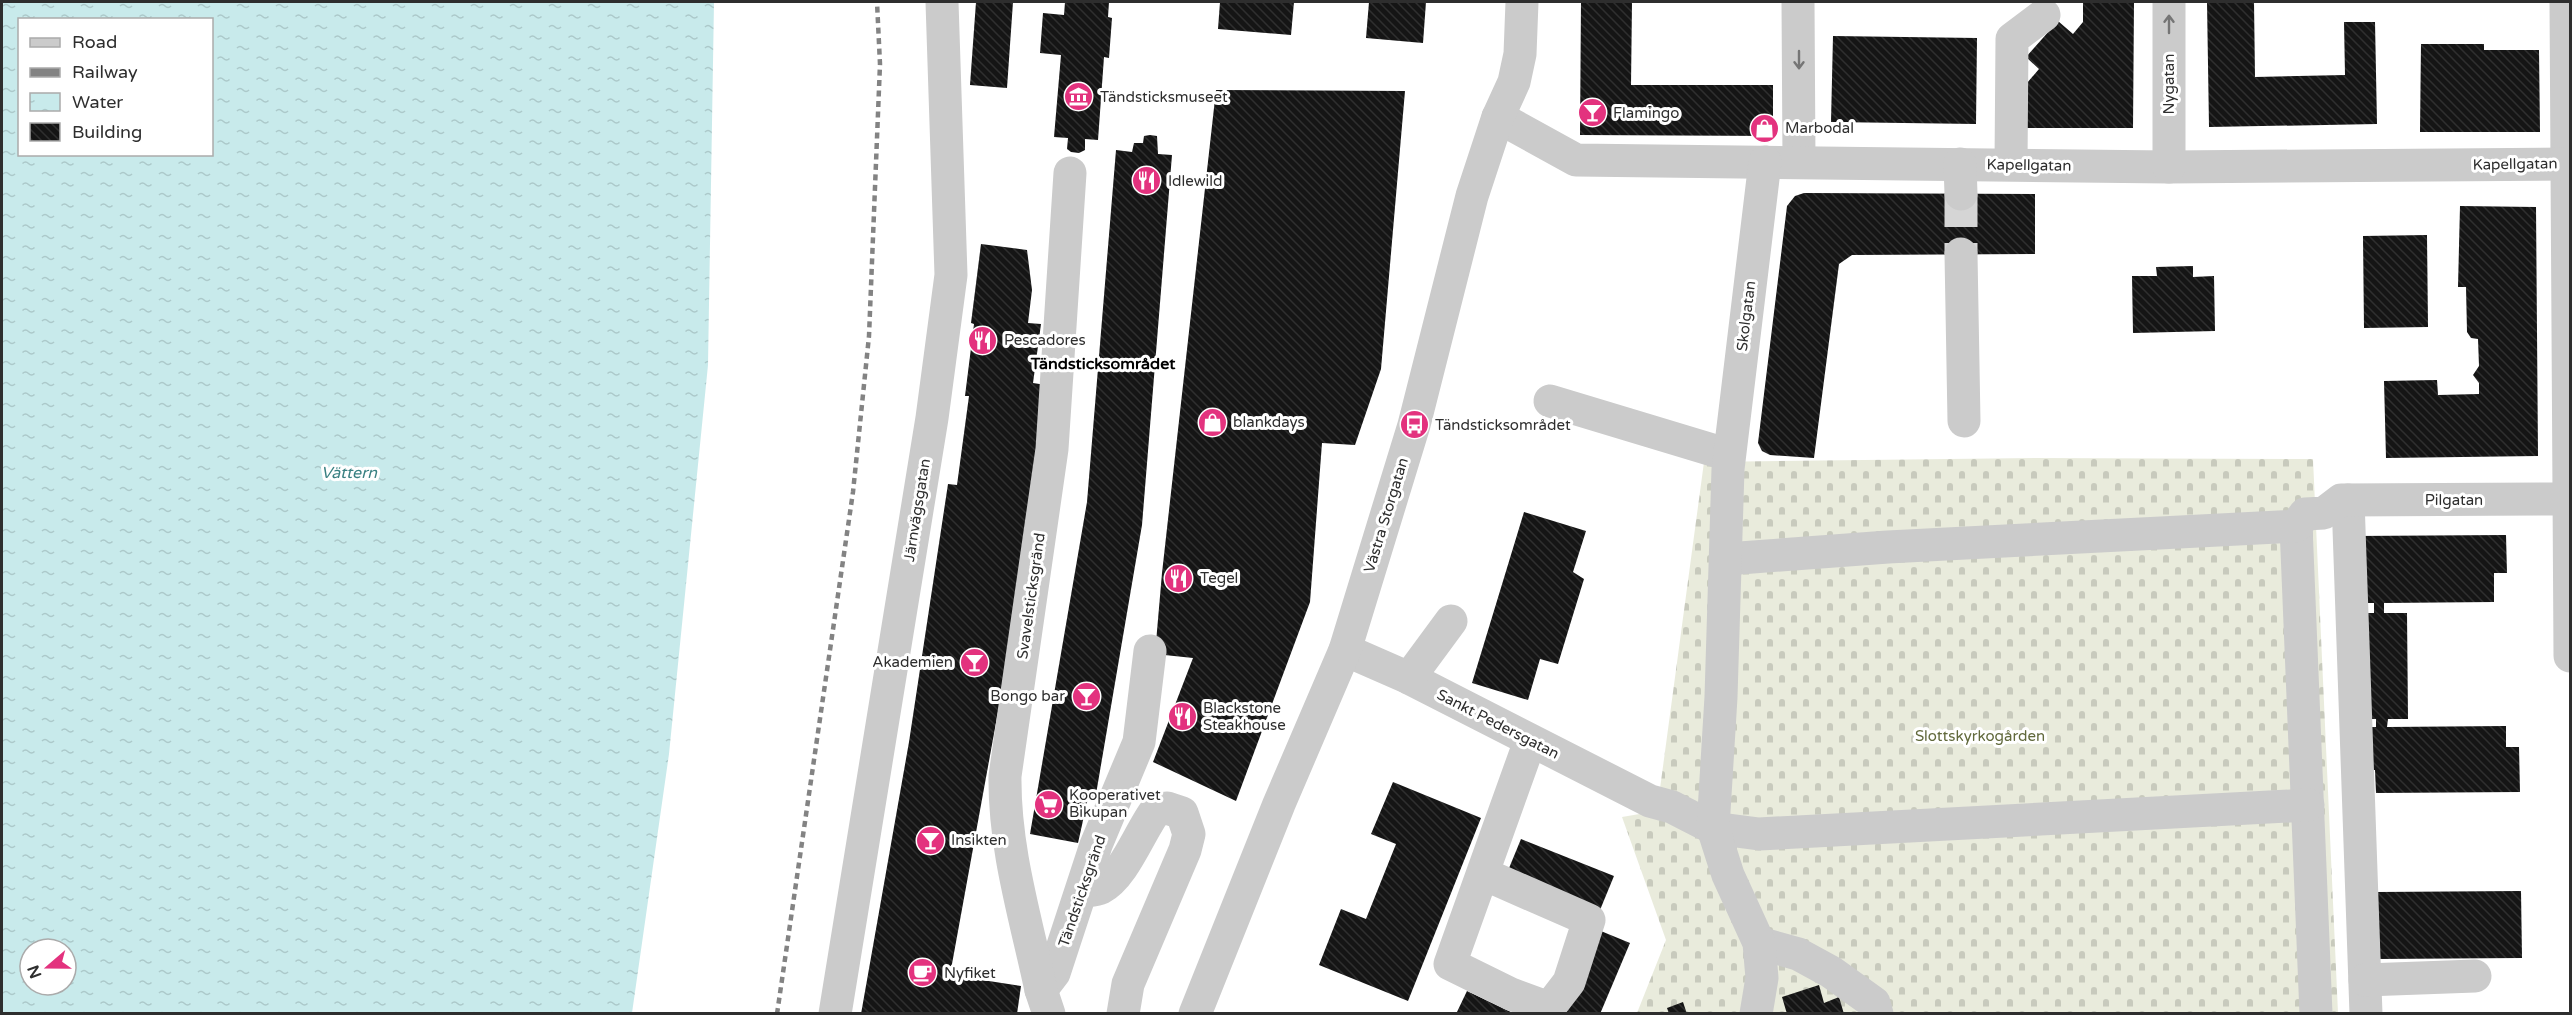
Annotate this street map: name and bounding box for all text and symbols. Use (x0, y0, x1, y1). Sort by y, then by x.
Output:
one-way arrow (2163, 15, 2175, 35)
legend (18, 18, 213, 156)
text: Road (72, 31, 117, 53)
one-way arrow (1793, 49, 1805, 69)
street label: Nygatan (2160, 54, 2178, 114)
text: Railway (72, 61, 138, 83)
museum icon: Tändsticksmuseet (1063, 81, 1095, 113)
place label: Tändsticksmuseet (1100, 88, 1228, 106)
text: Water (72, 91, 123, 113)
bar icon: Flamingo (1576, 97, 1608, 129)
place label: Flamingo (1613, 104, 1679, 122)
shop icon: Marbodal (1748, 112, 1780, 144)
place label: Marbodal (1785, 119, 1854, 137)
text: Building (72, 121, 142, 143)
street label: Kapellgatan (2472, 154, 2558, 174)
street label: Kapellgatan (1986, 155, 2072, 175)
restaurant icon: Idlewild (1131, 165, 1163, 197)
place label: Idlewild (1168, 172, 1223, 190)
street label: Skolgatan (1733, 280, 1759, 352)
restaurant icon: Pescadores (967, 324, 999, 356)
place label: Pescadores (1004, 331, 1086, 349)
district label: Tändsticksområdet (1030, 354, 1176, 374)
shop icon: blankdays (1196, 406, 1228, 438)
bus stop icon: Tändsticksområdet (1398, 409, 1430, 441)
place label: blankdays (1233, 413, 1305, 431)
place label: Tändsticksområdet (1435, 416, 1571, 434)
street label: Västra Storgatan (1360, 455, 1412, 575)
street label: Järnvägsgatan (900, 457, 934, 563)
water label: Vättern (321, 463, 378, 483)
street label: Pilgatan (2425, 491, 2483, 509)
street label: Svavelsticksgränd (1013, 532, 1049, 660)
restaurant icon: Tegel (1163, 562, 1195, 594)
place label: Tegel (1200, 569, 1238, 587)
bar icon: Akademien (958, 646, 990, 678)
place label: Akademien (872, 653, 953, 671)
bar icon: Bongo bar (1070, 680, 1102, 712)
street label: Sankt Pedersgatan (1434, 685, 1562, 763)
place label: Bongo bar (990, 687, 1065, 705)
place label: Blackstone Steakhouse (1203, 699, 1286, 734)
restaurant icon: Blackstone Steakhouse (1166, 701, 1198, 733)
park label: Slottskyrkogården (1915, 727, 2045, 745)
place label: Kooperativet Bikupan (1069, 786, 1161, 821)
supermarket icon: Kooperativet Bikupan (1032, 788, 1064, 820)
bar icon: Insikten (914, 824, 946, 856)
place label: Insikten (951, 831, 1007, 849)
street label: Tändsticksgränd (1054, 833, 1110, 949)
north arrow (18, 937, 78, 997)
cafe icon: Nyfiket (907, 957, 939, 989)
text: N (23, 962, 46, 981)
place label: Nyfiket (944, 964, 996, 982)

